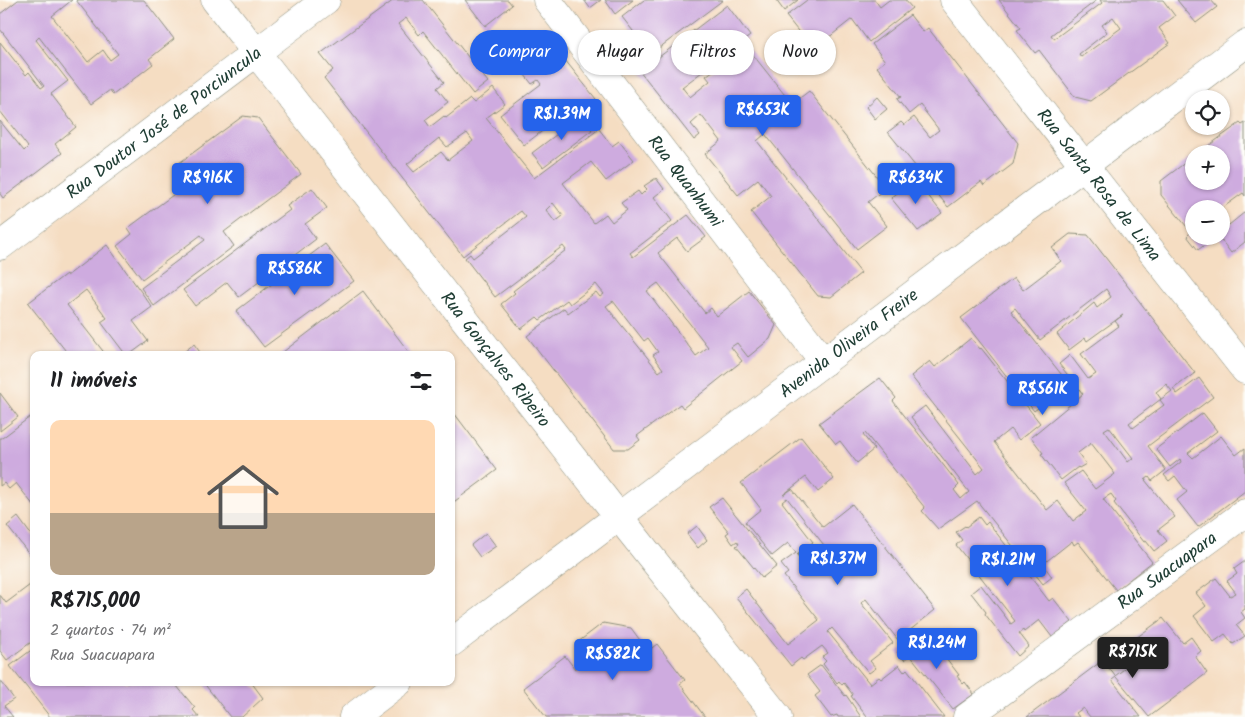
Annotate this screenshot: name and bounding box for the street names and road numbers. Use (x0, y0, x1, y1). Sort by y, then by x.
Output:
street label: Rua Doutor José de Porciuncula (60, 40, 269, 207)
street label: Rua Santa Rosa de Lima (1028, 103, 1168, 269)
street label: Rua Quanhumi (639, 129, 730, 235)
street label: Avenida Oliveira Freire (773, 282, 925, 407)
street label: Rua Gonçalves Ribeiro (432, 286, 557, 435)
street label: Rua Suacuapara (1112, 525, 1224, 618)

